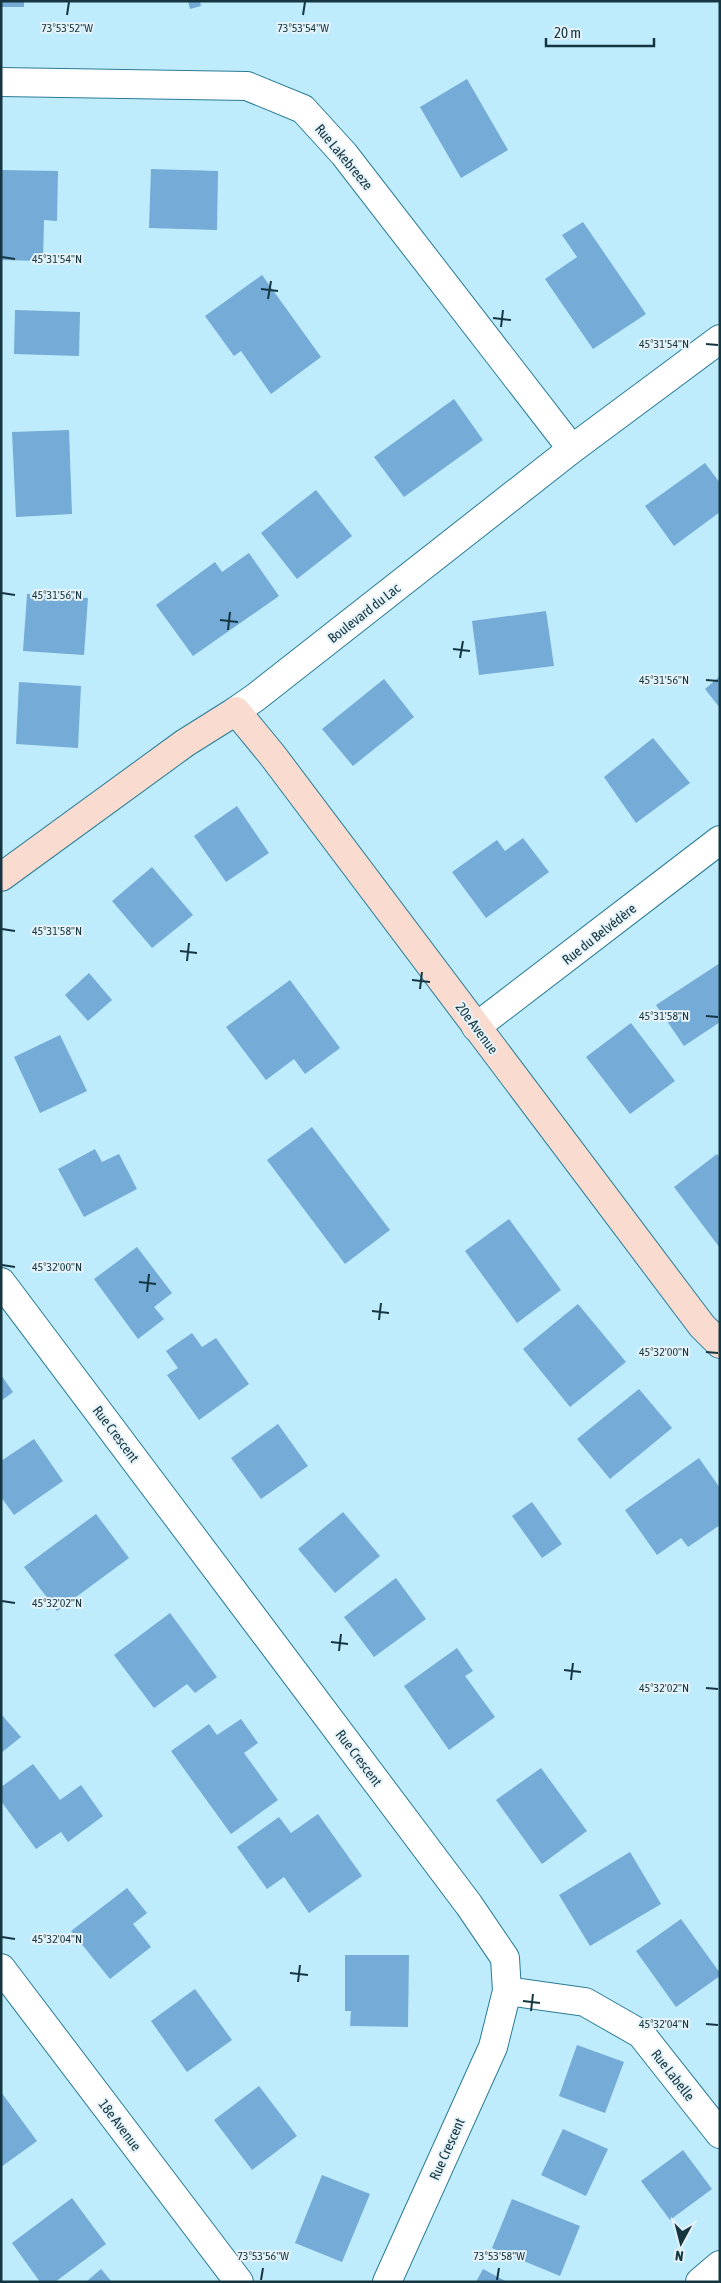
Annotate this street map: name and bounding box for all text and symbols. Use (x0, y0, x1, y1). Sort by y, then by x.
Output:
scale bar (546, 15, 654, 47)
text: 73°53'52"W (41, 21, 93, 35)
text: 73°53'54"W (277, 21, 329, 35)
text: 20 m (554, 24, 581, 41)
street label: Rue Lakebreeze (312, 121, 376, 193)
text: 45°31'54"N (32, 252, 82, 266)
text: 45°31'54"N (639, 337, 689, 351)
street label: Boulevard du Lac (325, 579, 404, 646)
text: 45°31'56"N (32, 588, 82, 602)
text: 45°31'56"N (639, 673, 689, 687)
street label: Rue du Belvédère (559, 900, 639, 968)
text: 45°31'58"N (32, 924, 82, 938)
street label: 20e Avenue (453, 999, 501, 1057)
text: 45°31'58"N (639, 1009, 689, 1023)
text: 45°32'00"N (32, 1260, 82, 1274)
text: 45°32'00"N (639, 1345, 689, 1359)
street label: Rue Crescent (90, 1403, 142, 1465)
text: 45°32'02"N (32, 1596, 82, 1610)
text: 45°32'02"N (639, 1681, 689, 1695)
street label: Rue Crescent (333, 1727, 385, 1789)
text: 45°32'04"N (32, 1932, 82, 1946)
text: 45°32'04"N (639, 2017, 689, 2031)
street label: Rue Labelle (648, 2046, 698, 2104)
street label: 18e Avenue (96, 2096, 144, 2154)
street label: Rue Crescent (426, 2116, 468, 2182)
north arrow (656, 2218, 706, 2268)
text: N (674, 2247, 684, 2264)
text: 73°53'56"W (237, 2249, 289, 2263)
text: 73°53'58"W (473, 2249, 525, 2263)

